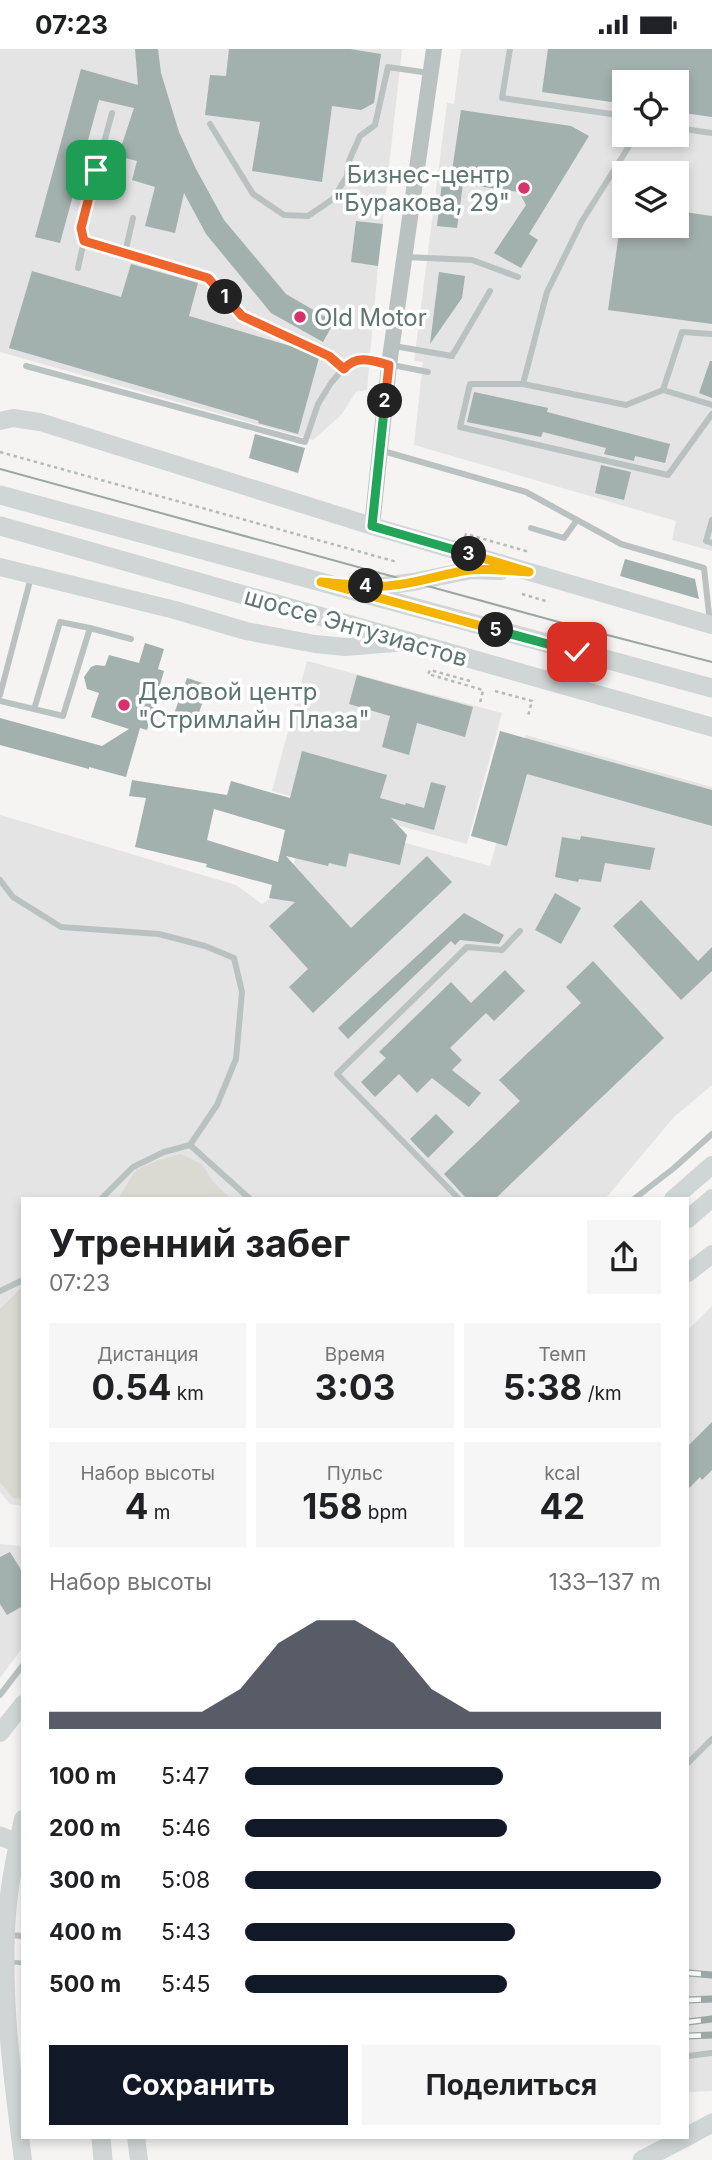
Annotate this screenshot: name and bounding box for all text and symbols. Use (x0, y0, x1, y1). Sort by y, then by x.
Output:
text: 07:23 (35, 9, 108, 40)
map controls (612, 70, 689, 238)
button: locate (612, 70, 689, 147)
pin (66, 140, 126, 200)
icon: arrive (77, 151, 115, 189)
place label: Бизнес-центр "Буракова, 29" (333, 160, 510, 217)
button: layers (612, 161, 689, 238)
marker: Бизнес-центр "Буракова, 29" (516, 180, 532, 196)
pin: 1 (208, 279, 243, 315)
text: 1 (220, 285, 229, 308)
place label: Old Motor (314, 303, 427, 332)
marker: Old Motor (292, 309, 308, 325)
pin: 2 (368, 383, 402, 419)
text: 2 (379, 389, 390, 412)
pin: 3 (452, 537, 486, 571)
text: 3 (462, 542, 475, 565)
pin: 4 (348, 569, 384, 603)
text: 4 (359, 574, 372, 597)
street label: шоссе Энтузиастов (241, 581, 471, 673)
pin: 5 (478, 613, 514, 647)
text: 5 (489, 618, 502, 641)
pin (547, 622, 607, 682)
icon: check (558, 633, 596, 671)
place label: Деловой центр "Стримлайн Плаза" (138, 677, 370, 734)
marker: Деловой центр "Стримлайн Плаза" (116, 697, 132, 713)
text: Утренний забег (49, 1220, 350, 1266)
button: share (587, 1220, 661, 1294)
text: 07:23 (49, 1269, 110, 1297)
text: Дистанция (97, 1343, 198, 1366)
text: Время (325, 1343, 385, 1366)
text: Темп (538, 1343, 586, 1366)
text: 0.54 (91, 1366, 172, 1408)
text: 3:03 (315, 1366, 395, 1408)
text: 5:38 (503, 1366, 582, 1408)
text: km (172, 1382, 204, 1405)
text: /km (582, 1382, 622, 1405)
text: Набор высоты (80, 1462, 215, 1485)
text: Пульс (327, 1462, 383, 1485)
text: kcal (544, 1462, 580, 1485)
text: 4 (125, 1485, 149, 1527)
text: 158 (302, 1485, 362, 1527)
text: 42 (539, 1485, 585, 1527)
text: m (149, 1501, 171, 1524)
text: bpm (362, 1501, 408, 1524)
text: Набор высоты (49, 1568, 212, 1596)
text: 133–137 m (549, 1568, 661, 1596)
text: 100 m (49, 1762, 116, 1790)
text: 5:47 (161, 1762, 209, 1790)
text: 200 m (49, 1814, 121, 1842)
text: 5:46 (161, 1814, 211, 1842)
text: 300 m (49, 1866, 121, 1894)
text: 5:08 (161, 1866, 210, 1894)
text: 400 m (49, 1918, 122, 1946)
text: 5:43 (161, 1918, 211, 1946)
text: 500 m (49, 1970, 121, 1998)
text: 5:45 (161, 1970, 210, 1998)
button: Сохранить (49, 2045, 348, 2125)
button: Поделиться (362, 2045, 661, 2125)

